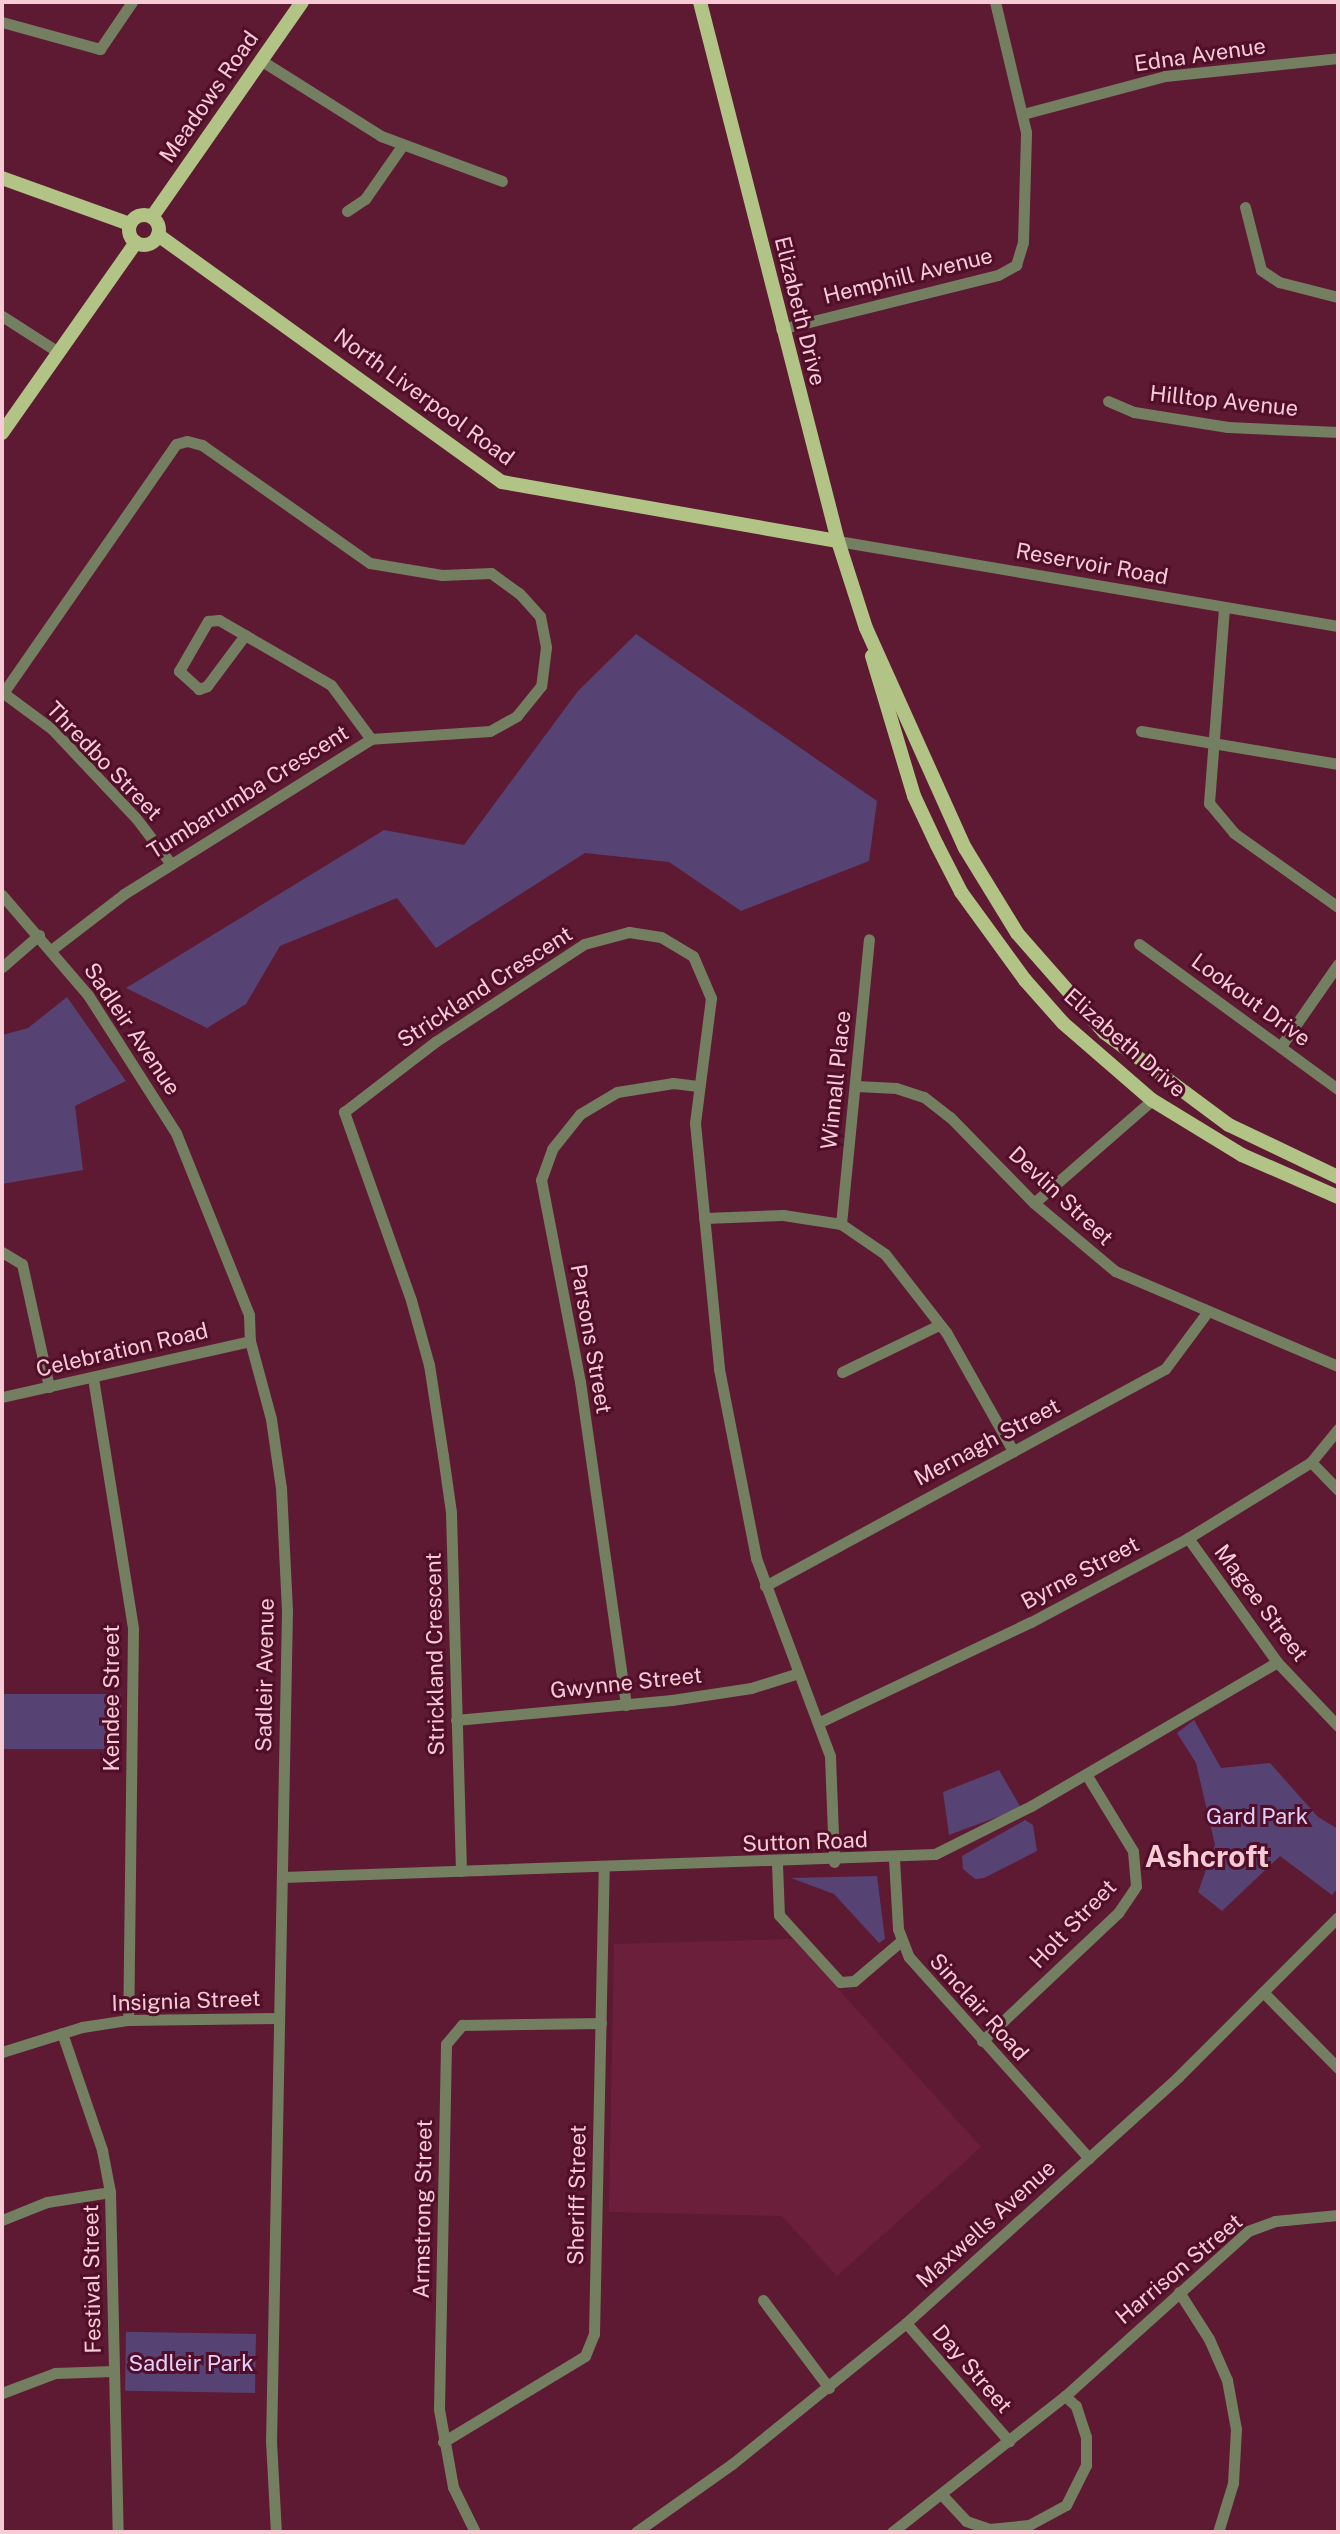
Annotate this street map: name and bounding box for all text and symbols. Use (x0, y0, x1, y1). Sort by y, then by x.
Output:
street label: Meadows Road (154, 26, 264, 168)
street label: Edna Avenue (1133, 33, 1267, 77)
street label: Elizabeth Drive (769, 234, 831, 388)
street label: Hemphill Avenue (821, 242, 995, 310)
street label: North Liverpool Road (329, 323, 519, 471)
street label: Hilltop Avenue (1148, 380, 1300, 422)
street label: Reservoir Road (1014, 538, 1170, 590)
street label: Thredbo Street (41, 696, 167, 826)
street label: Tumbarumba Crescent (143, 719, 353, 865)
street label: Strickland Crescent (393, 921, 577, 1053)
street label: Lookout Drive (1186, 948, 1316, 1052)
street label: Sadleir Avenue (78, 958, 186, 1100)
street label: Elizabeth Drive (1059, 983, 1191, 1103)
street label: Winnall Place (816, 1009, 856, 1151)
street label: Devlin Street (1003, 1141, 1119, 1251)
street label: Parsons Street (565, 1262, 617, 1416)
street label: Celebration Road (33, 1317, 211, 1383)
street label: Mernagh Street (910, 1393, 1064, 1491)
street label: Byrne Street (1016, 1531, 1144, 1615)
street label: Magee Street (1209, 1539, 1313, 1667)
street label: Strickland Crescent (420, 1552, 450, 1756)
street label: Sadleir Avenue (250, 1598, 280, 1752)
street label: Kendee Street (99, 1624, 125, 1772)
street label: Gwynne Street (549, 1662, 703, 1704)
park label: Gard Park (1206, 1804, 1308, 1830)
street label: Sutton Road (742, 1827, 868, 1857)
district label: Ashcroft (1145, 1838, 1269, 1874)
street label: Holt Street (1024, 1874, 1122, 1974)
street label: Sinclair Road (924, 1948, 1034, 2066)
street label: Insignia Street (111, 1985, 261, 2017)
street label: Armstrong Street (408, 2119, 438, 2299)
street label: Sheriff Street (563, 2125, 591, 2265)
street label: Maxwells Avenue (911, 2155, 1061, 2293)
street label: Festival Street (77, 2204, 107, 2354)
street label: Harrison Street (1110, 2208, 1248, 2330)
street label: Day Street (926, 2319, 1018, 2419)
park label: Sadleir Park (128, 2351, 254, 2377)

